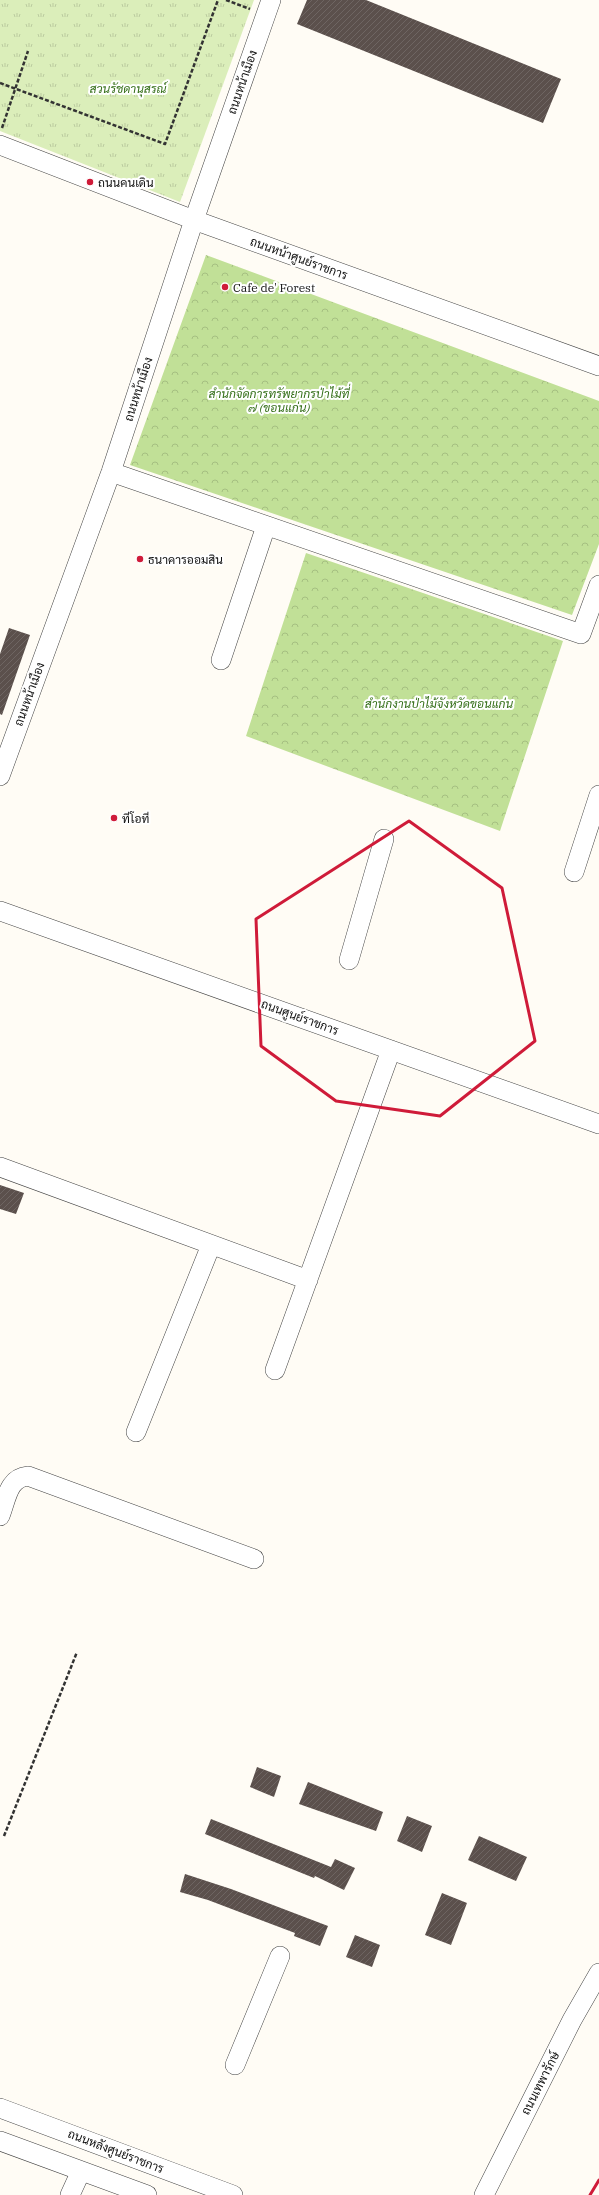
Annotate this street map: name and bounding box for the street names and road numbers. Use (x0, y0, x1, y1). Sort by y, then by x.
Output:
street label: ถนนหน้าเมือง (224, 48, 260, 116)
street label: ถนนหน้าศูนย์ราชการ (248, 233, 350, 284)
street label: ถนนหน้าเมือง (121, 355, 155, 423)
street label: ถนนหน้าเมือง (11, 660, 47, 728)
street label: ถนนศูนย์ราชการ (259, 996, 341, 1039)
street label: ถนนเทพารักษ์ (518, 2048, 563, 2117)
street label: ถนนหลังศูนย์ราชการ (66, 2126, 166, 2177)

